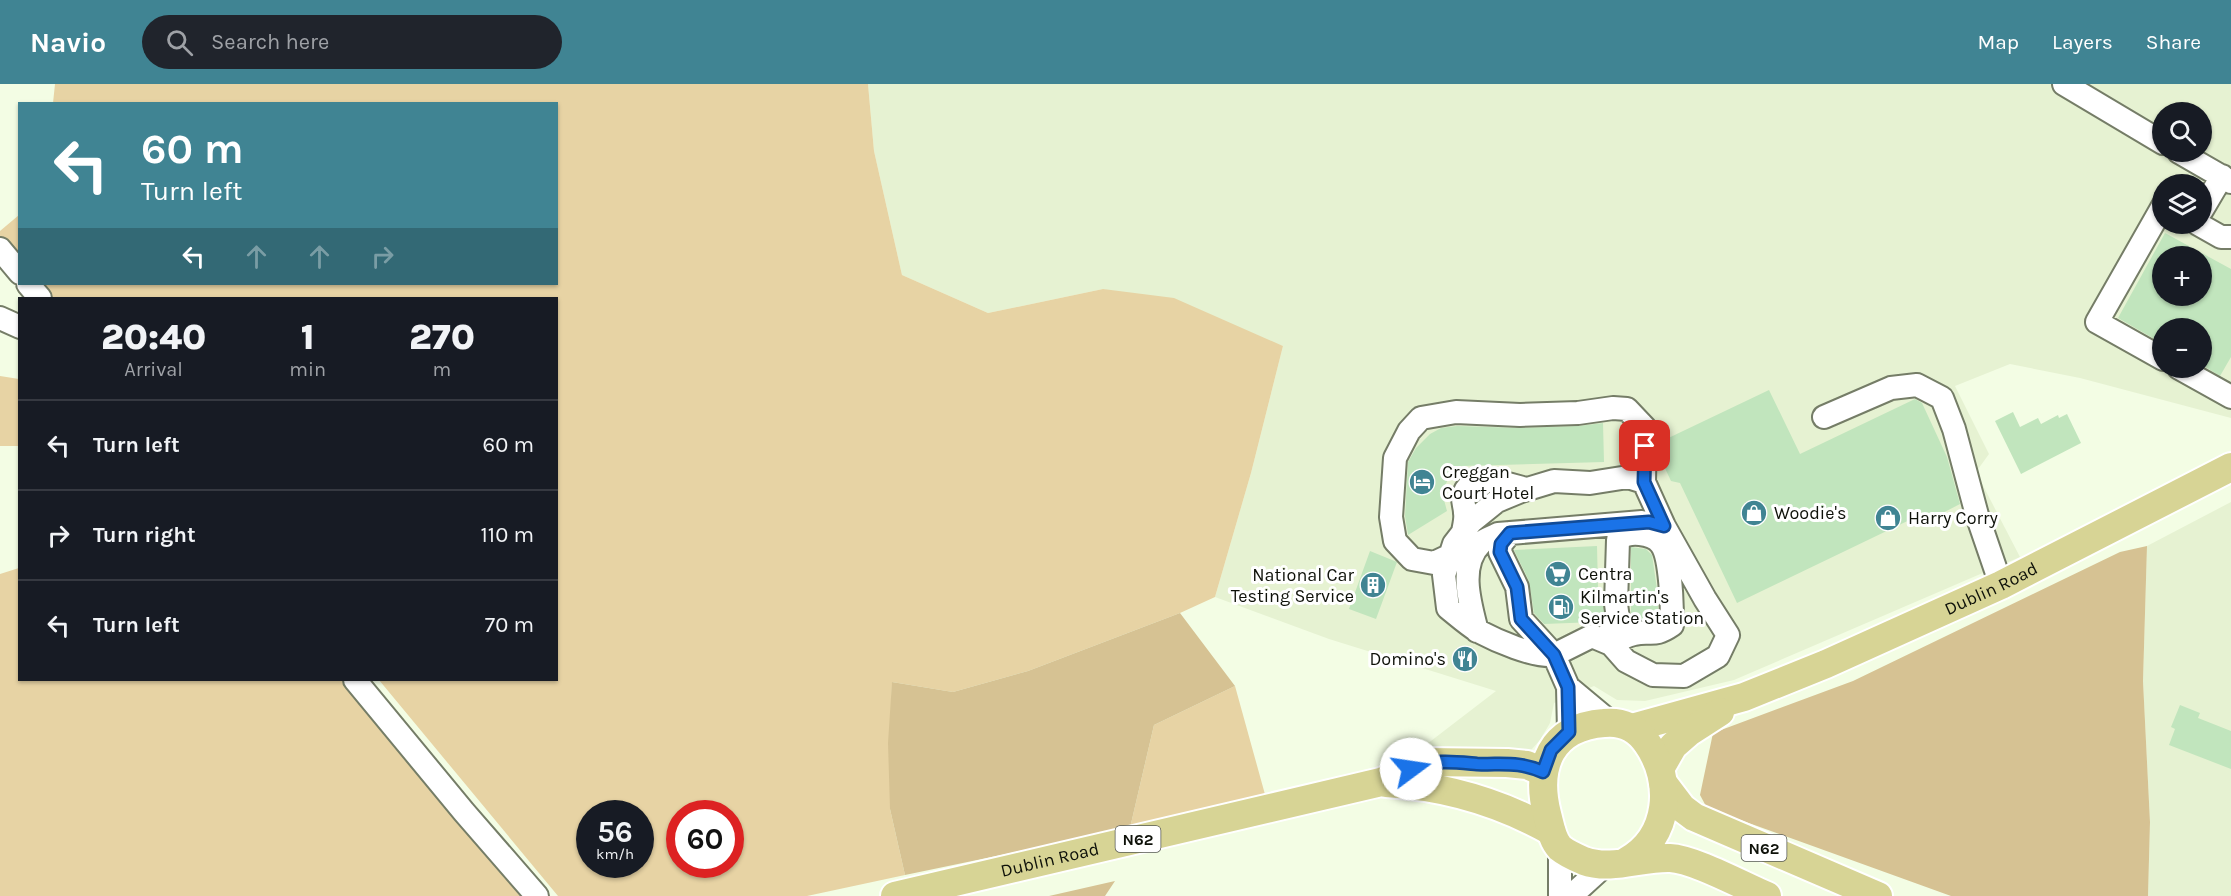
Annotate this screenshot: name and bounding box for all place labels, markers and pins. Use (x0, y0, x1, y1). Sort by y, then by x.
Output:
pin (1619, 420, 1670, 471)
place label: Creggan Court Hotel (1442, 461, 1534, 504)
hotel icon: Creggan Court Hotel (1407, 467, 1437, 497)
shop icon: Woodie's (1739, 498, 1769, 528)
place label: Woodie's (1774, 502, 1846, 524)
shop icon: Harry Corry (1873, 503, 1903, 533)
place label: Harry Corry (1908, 507, 1998, 529)
supermarket icon: Centra (1543, 559, 1573, 589)
place label: Centra (1578, 563, 1632, 585)
place label: National Car Testing Service (1231, 564, 1354, 607)
building icon: National Car Testing Service (1358, 570, 1388, 600)
place label: Kilmartin's Service Station (1580, 586, 1704, 629)
fuel station icon: Kilmartin's Service Station (1546, 592, 1576, 622)
restaurant icon: Domino's (1450, 644, 1480, 674)
place label: Domino's (1369, 648, 1446, 670)

